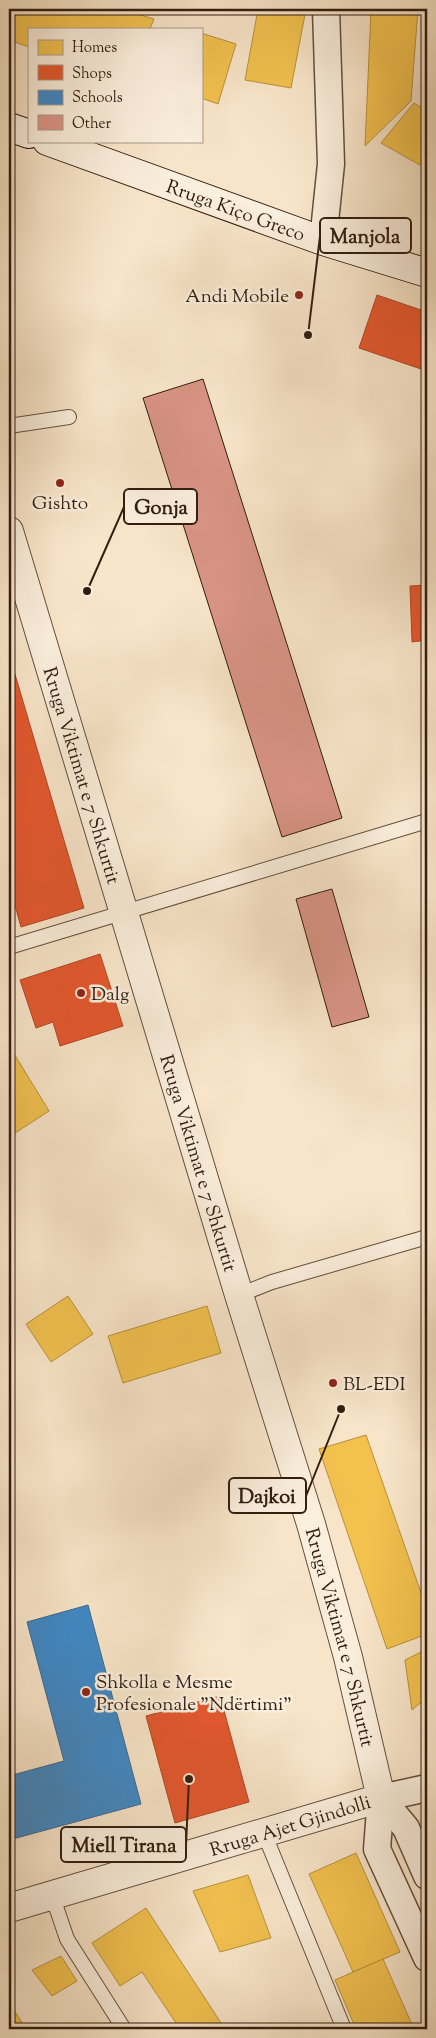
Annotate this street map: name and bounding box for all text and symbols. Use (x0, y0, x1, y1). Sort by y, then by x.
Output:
legend (28, 28, 202, 142)
text: Homes (72, 38, 117, 59)
text: Shops (72, 64, 112, 85)
text: Schools (72, 88, 123, 109)
text: Other (72, 114, 112, 135)
street label: Rruga Kiço Greco (162, 174, 308, 249)
callout: Manjola (320, 218, 411, 253)
text: Manjola (330, 224, 401, 253)
place label: Andi Mobile (185, 284, 289, 311)
marker: Andi Mobile (293, 289, 305, 301)
marker: Gishto (54, 477, 66, 489)
callout: Gonja (124, 489, 197, 524)
place label: Gishto (32, 491, 88, 518)
text: Gonja (134, 495, 189, 524)
street label: Rruga Viktimat e 7 Shkurtit (35, 664, 126, 888)
place label: Dalg (91, 982, 129, 1009)
marker: Dalg (75, 987, 87, 999)
street label: Rruga Viktimat e 7 Shkurtit (151, 1052, 242, 1276)
place label: BL-EDI (343, 1372, 406, 1399)
marker: BL-EDI (327, 1377, 339, 1389)
callout: Dajkoi (229, 1478, 306, 1513)
text: Dajkoi (238, 1484, 296, 1513)
street label: Rruga Viktimat e 7 Shkurtit (297, 1525, 380, 1750)
place label: Shkolla e Mesme Profesionale "Ndërtimi" (96, 1670, 292, 1719)
marker: Shkolla e Mesme Profesionale "Ndërtimi" (80, 1686, 92, 1698)
street label: Rruga Ajet Gjindolli (207, 1790, 375, 1865)
callout: Miell Tirana (61, 1827, 186, 1862)
text: Miell Tirana (71, 1833, 177, 1862)

